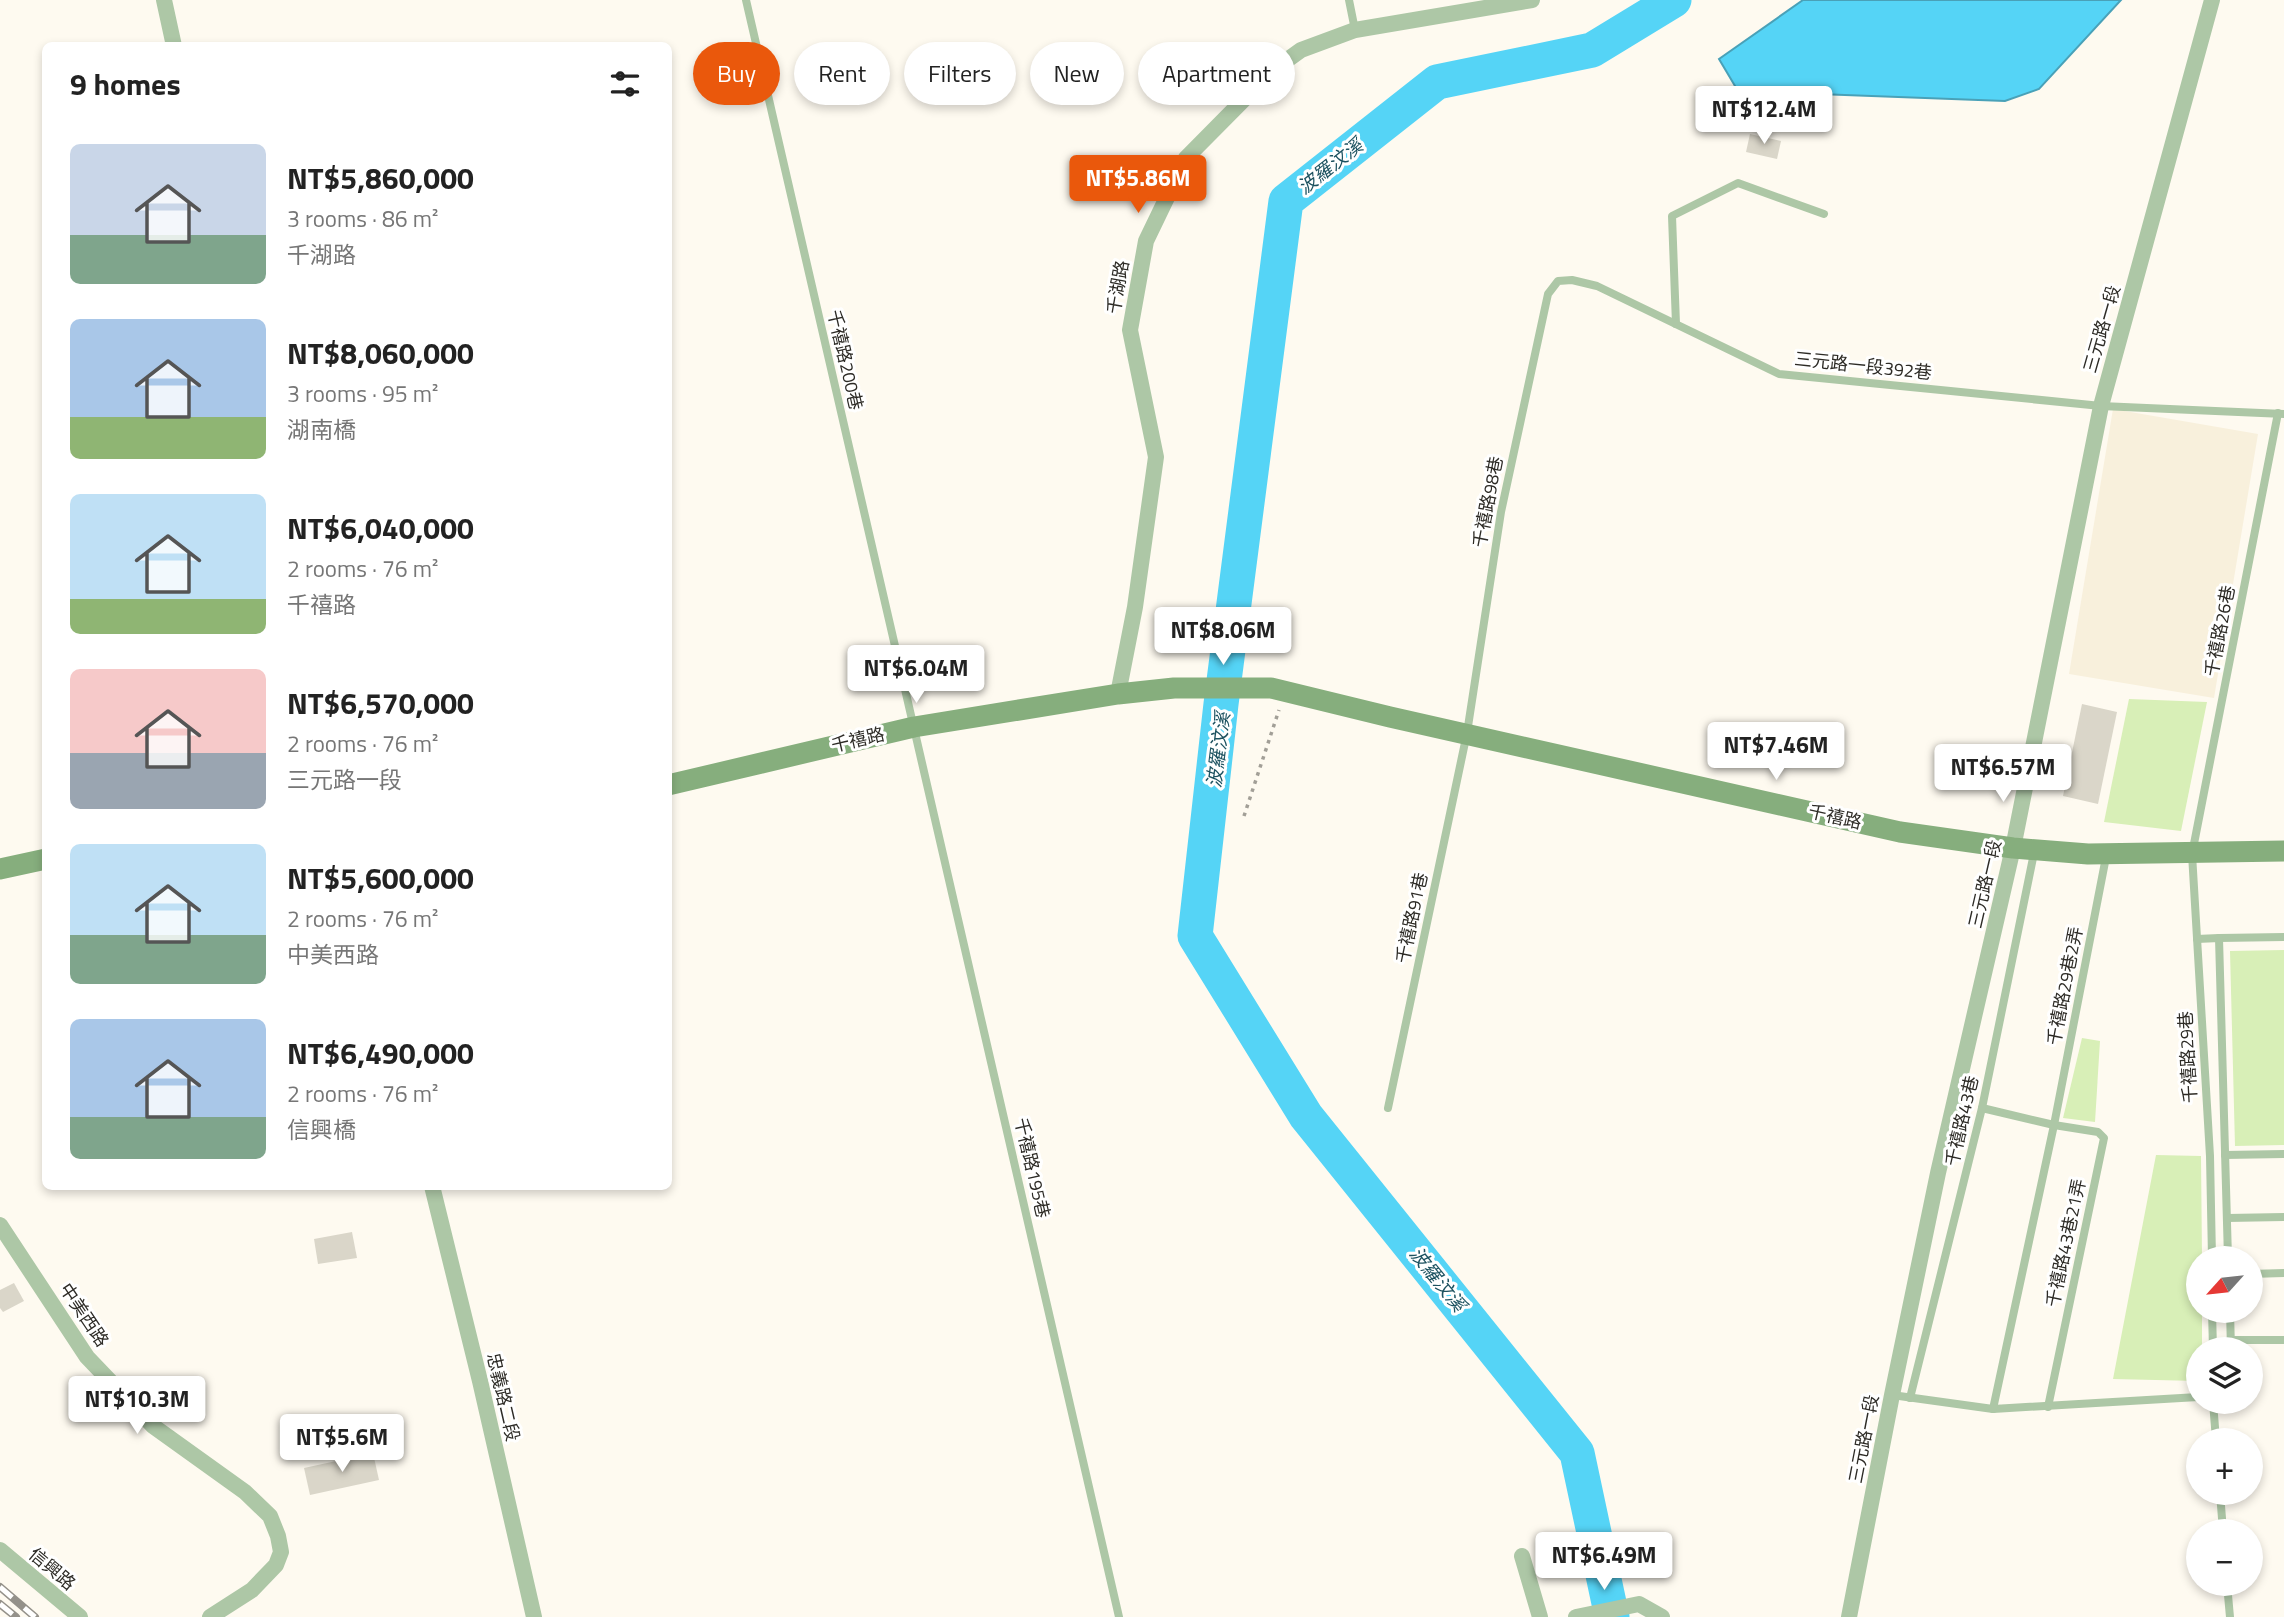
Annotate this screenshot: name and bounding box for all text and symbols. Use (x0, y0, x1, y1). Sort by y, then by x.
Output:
chip: Buy (693, 42, 780, 105)
chip: Rent (794, 42, 890, 105)
chip: Filters (904, 42, 1016, 105)
chip: New (1030, 42, 1124, 105)
chip: Apartment (1138, 42, 1295, 105)
text: 9 homes (70, 61, 181, 107)
icon: filters (606, 65, 644, 103)
pin: NT$12.4M (1692, 86, 1836, 146)
text: NT$12.4M (1711, 91, 1817, 126)
water label: 波羅汶溪 (1291, 129, 1371, 200)
text: NT$5,860,000 (287, 155, 474, 201)
pin: NT$5.86M (1066, 156, 1210, 215)
text: NT$5.86M (1085, 160, 1191, 195)
icon: home (126, 172, 210, 256)
text: 3 rooms · 86 m² (287, 201, 438, 236)
text: 千湖路 (287, 237, 356, 272)
street label: 千湖路 (1100, 258, 1135, 316)
street label: 三元路一段 (2076, 282, 2127, 376)
street label: 千禧路200巷 (821, 307, 870, 413)
text: NT$8,060,000 (287, 330, 474, 376)
street label: 三元路一段392巷 (1793, 345, 1933, 386)
icon: home (126, 347, 210, 431)
text: 3 rooms · 95 m² (287, 376, 438, 411)
text: 湖南橋 (287, 412, 356, 447)
street label: 千禧路98巷 (1465, 454, 1510, 550)
text: NT$6,040,000 (287, 505, 474, 551)
icon: home (126, 522, 210, 606)
text: 2 rooms · 76 m² (287, 551, 438, 586)
street label: 千禧路26巷 (2197, 583, 2242, 679)
text: 千禧路 (287, 587, 356, 622)
pin: NT$8.06M (1151, 608, 1295, 667)
text: NT$8.06M (1170, 612, 1276, 647)
pin: NT$6.04M (844, 646, 988, 705)
text: NT$6.04M (863, 650, 969, 685)
text: NT$6,570,000 (287, 680, 474, 726)
icon: home (126, 697, 210, 781)
water label: 波羅汶溪 (1198, 707, 1237, 789)
street label: 千禧路 (829, 720, 887, 759)
pin: NT$7.46M (1704, 722, 1848, 782)
text: 2 rooms · 76 m² (287, 726, 438, 761)
text: NT$7.46M (1723, 727, 1829, 762)
pin: NT$6.57M (1931, 744, 2075, 804)
text: NT$6.57M (1950, 749, 2056, 784)
text: 三元路一段 (287, 762, 402, 797)
street label: 千禧路 (1806, 797, 1864, 836)
street label: 三元路一段 (1961, 837, 2008, 931)
text: NT$5,600,000 (287, 855, 474, 901)
street label: 千禧路91巷 (1389, 870, 1434, 966)
icon: home (126, 872, 210, 956)
text: 2 rooms · 76 m² (287, 901, 438, 936)
street label: 千禧路29巷2弄 (2040, 924, 2089, 1048)
text: 中美西路 (287, 937, 379, 972)
street label: 千禧路29巷 (2172, 1010, 2203, 1104)
text: NT$6,490,000 (287, 1030, 474, 1076)
icon: home (126, 1047, 210, 1131)
street label: 千禧路43巷 (1938, 1073, 1985, 1169)
text: 2 rooms · 76 m² (287, 1076, 438, 1111)
text: 信興橋 (287, 1112, 356, 1147)
street label: 千禧路195巷 (1008, 1115, 1057, 1221)
street label: 千禧路43巷21弄 (2039, 1176, 2092, 1309)
water label: 波羅汶溪 (1403, 1240, 1475, 1320)
north arrow (2186, 1246, 2263, 1323)
map controls (2186, 1246, 2263, 1596)
street label: 中美西路 (53, 1277, 116, 1352)
button: layers (2186, 1337, 2263, 1414)
street label: 忠義路二段 (480, 1350, 527, 1444)
pin: NT$10.3M (65, 1376, 209, 1436)
text: NT$10.3M (84, 1381, 190, 1416)
street label: 三元路一段 (1842, 1392, 1885, 1486)
pin: NT$5.6M (277, 1414, 407, 1474)
text: NT$5.6M (296, 1419, 388, 1454)
button: + (2186, 1428, 2263, 1505)
button: − (2186, 1519, 2263, 1596)
pin: NT$6.49M (1532, 1532, 1676, 1592)
text: NT$6.49M (1551, 1537, 1657, 1572)
street label: 信興路 (23, 1541, 82, 1596)

